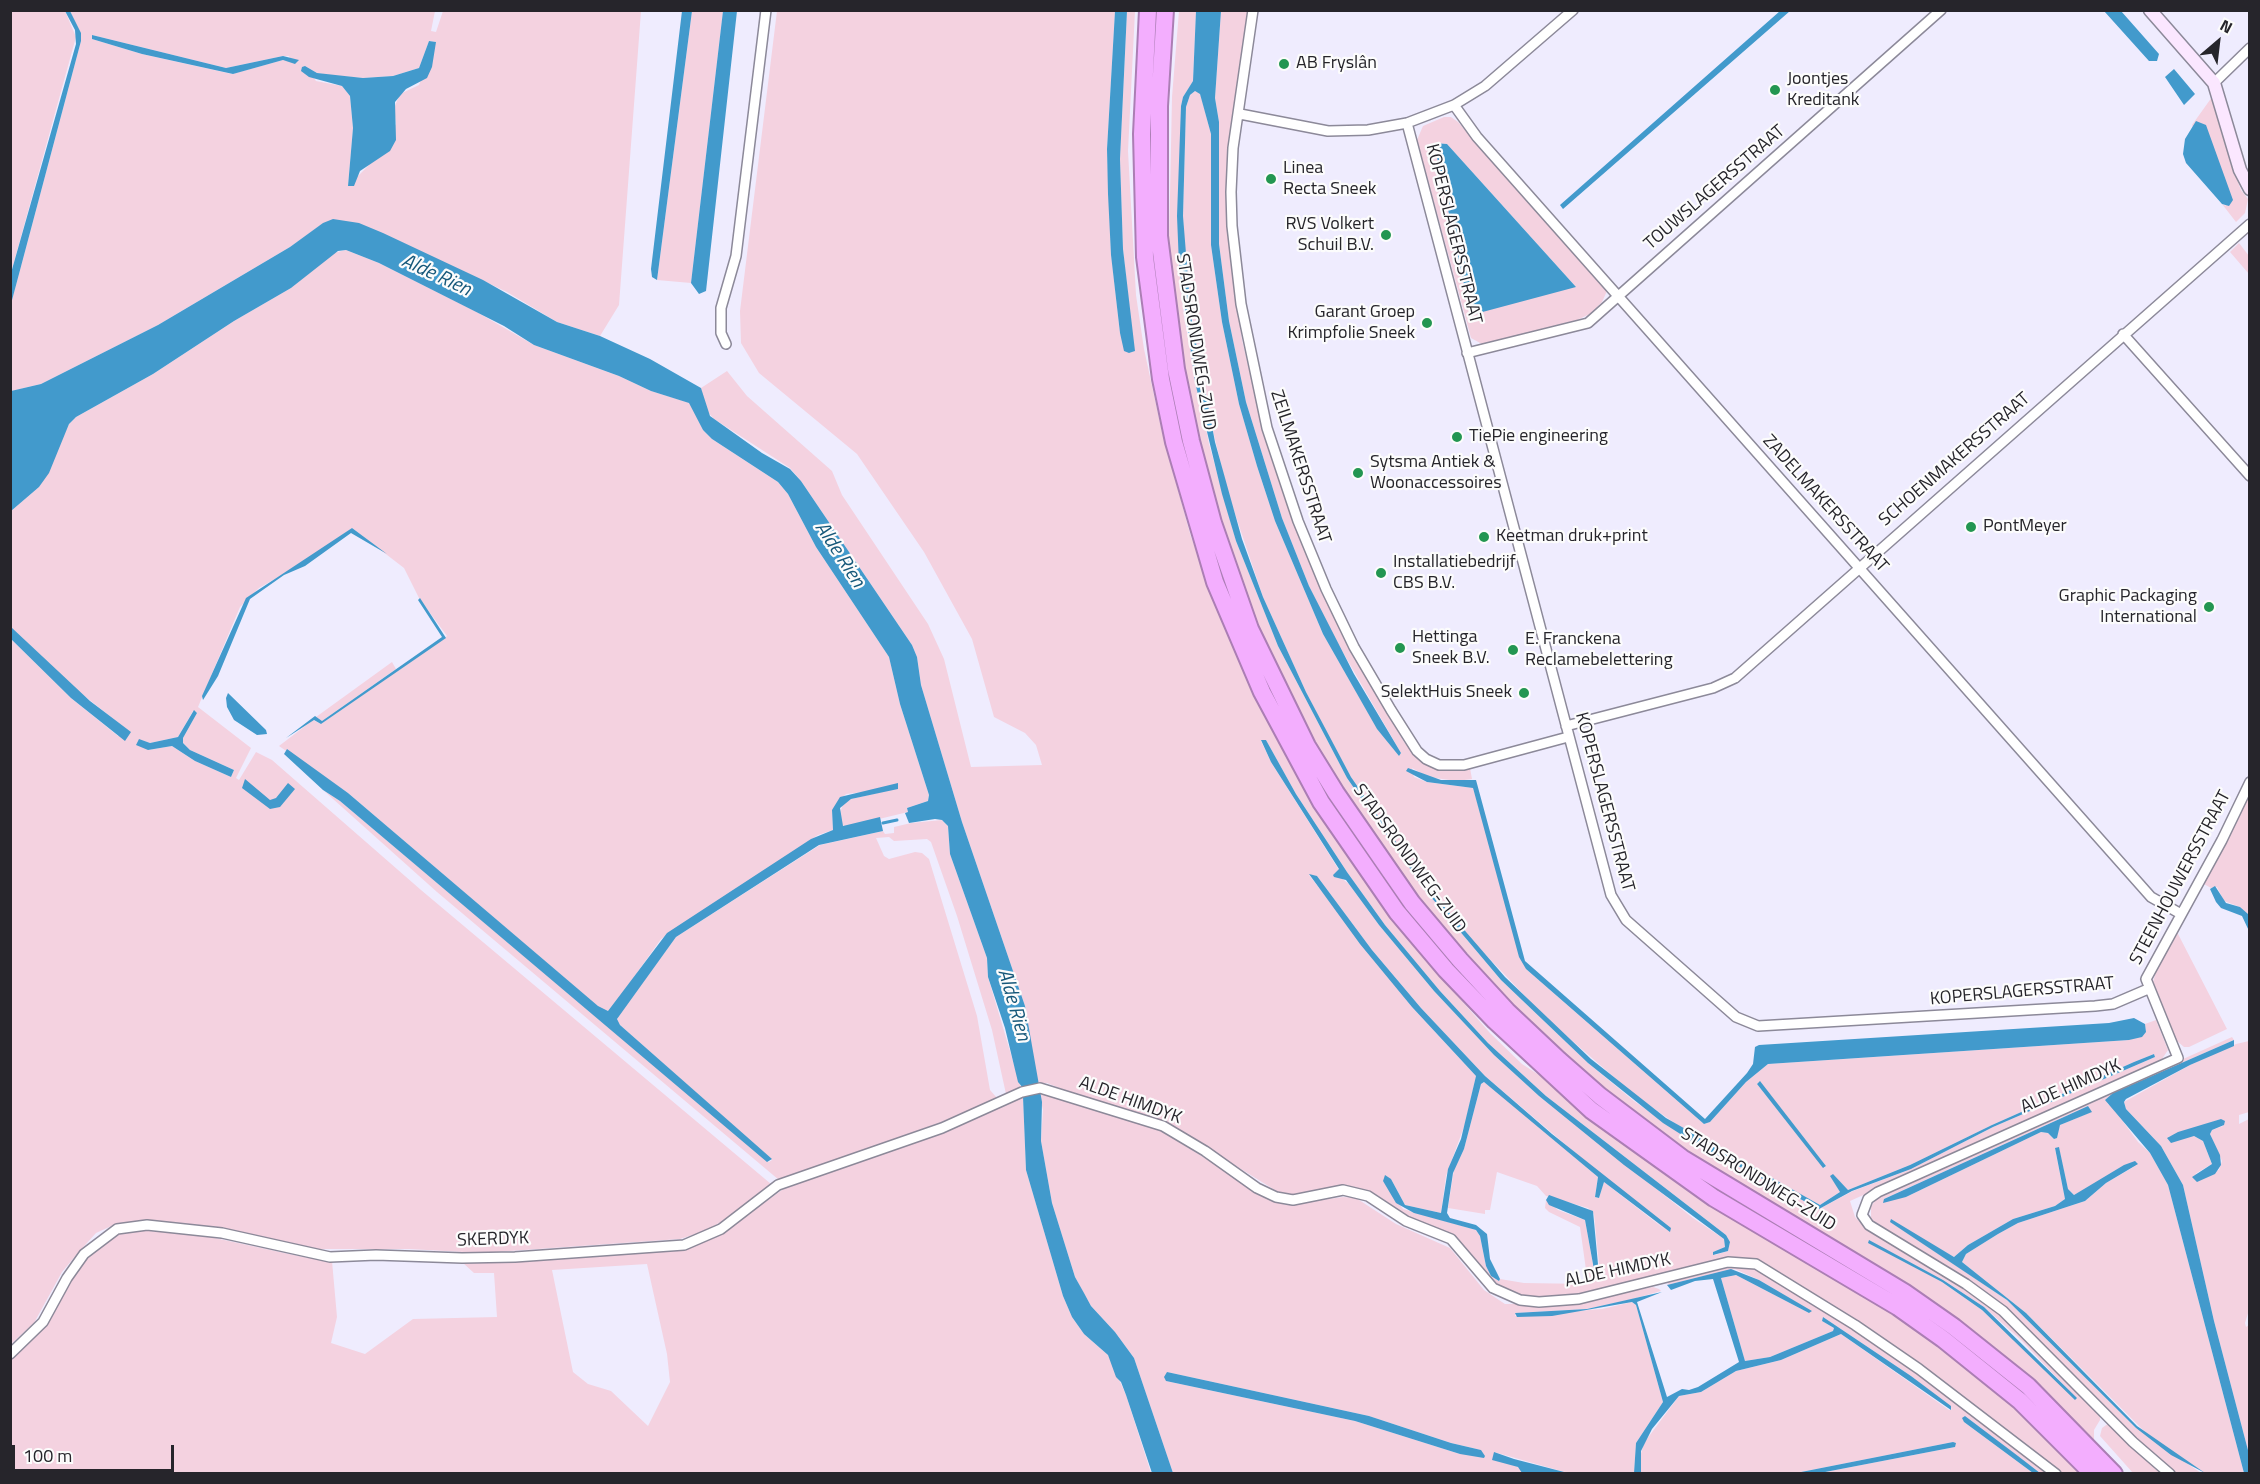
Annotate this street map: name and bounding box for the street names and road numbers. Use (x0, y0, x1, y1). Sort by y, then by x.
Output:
street label: TOUWSLAGERSSTRAAT (1640, 121, 1790, 255)
street label: KOPERSLAGERSSTRAAT (1420, 142, 1486, 326)
street label: STADSRONDWEG-ZUID (1170, 252, 1220, 432)
street label: ZEILMAKERSSTRAAT (1265, 388, 1335, 546)
street label: SCHOENMAKERSSTRAAT (1875, 389, 2035, 531)
street label: ZADELMAKERSSTRAAT (1758, 431, 1892, 577)
street label: KOPERSLAGERSSTRAAT (1570, 710, 1638, 894)
street label: STADSRONDWEG-ZUID (1348, 780, 1470, 938)
street label: STEENHOUWERSSTRAAT (2126, 787, 2236, 969)
street label: KOPERSLAGERSSTRAAT (1929, 973, 2115, 1011)
street label: ALDE HIMDYK (2017, 1055, 2125, 1119)
street label: ALDE HIMDYK (1076, 1072, 1184, 1130)
street label: STADSRONDWEG-ZUID (1677, 1124, 1839, 1236)
street label: SKERDYK (457, 1228, 529, 1252)
street label: ALDE HIMDYK (1563, 1249, 1673, 1293)

